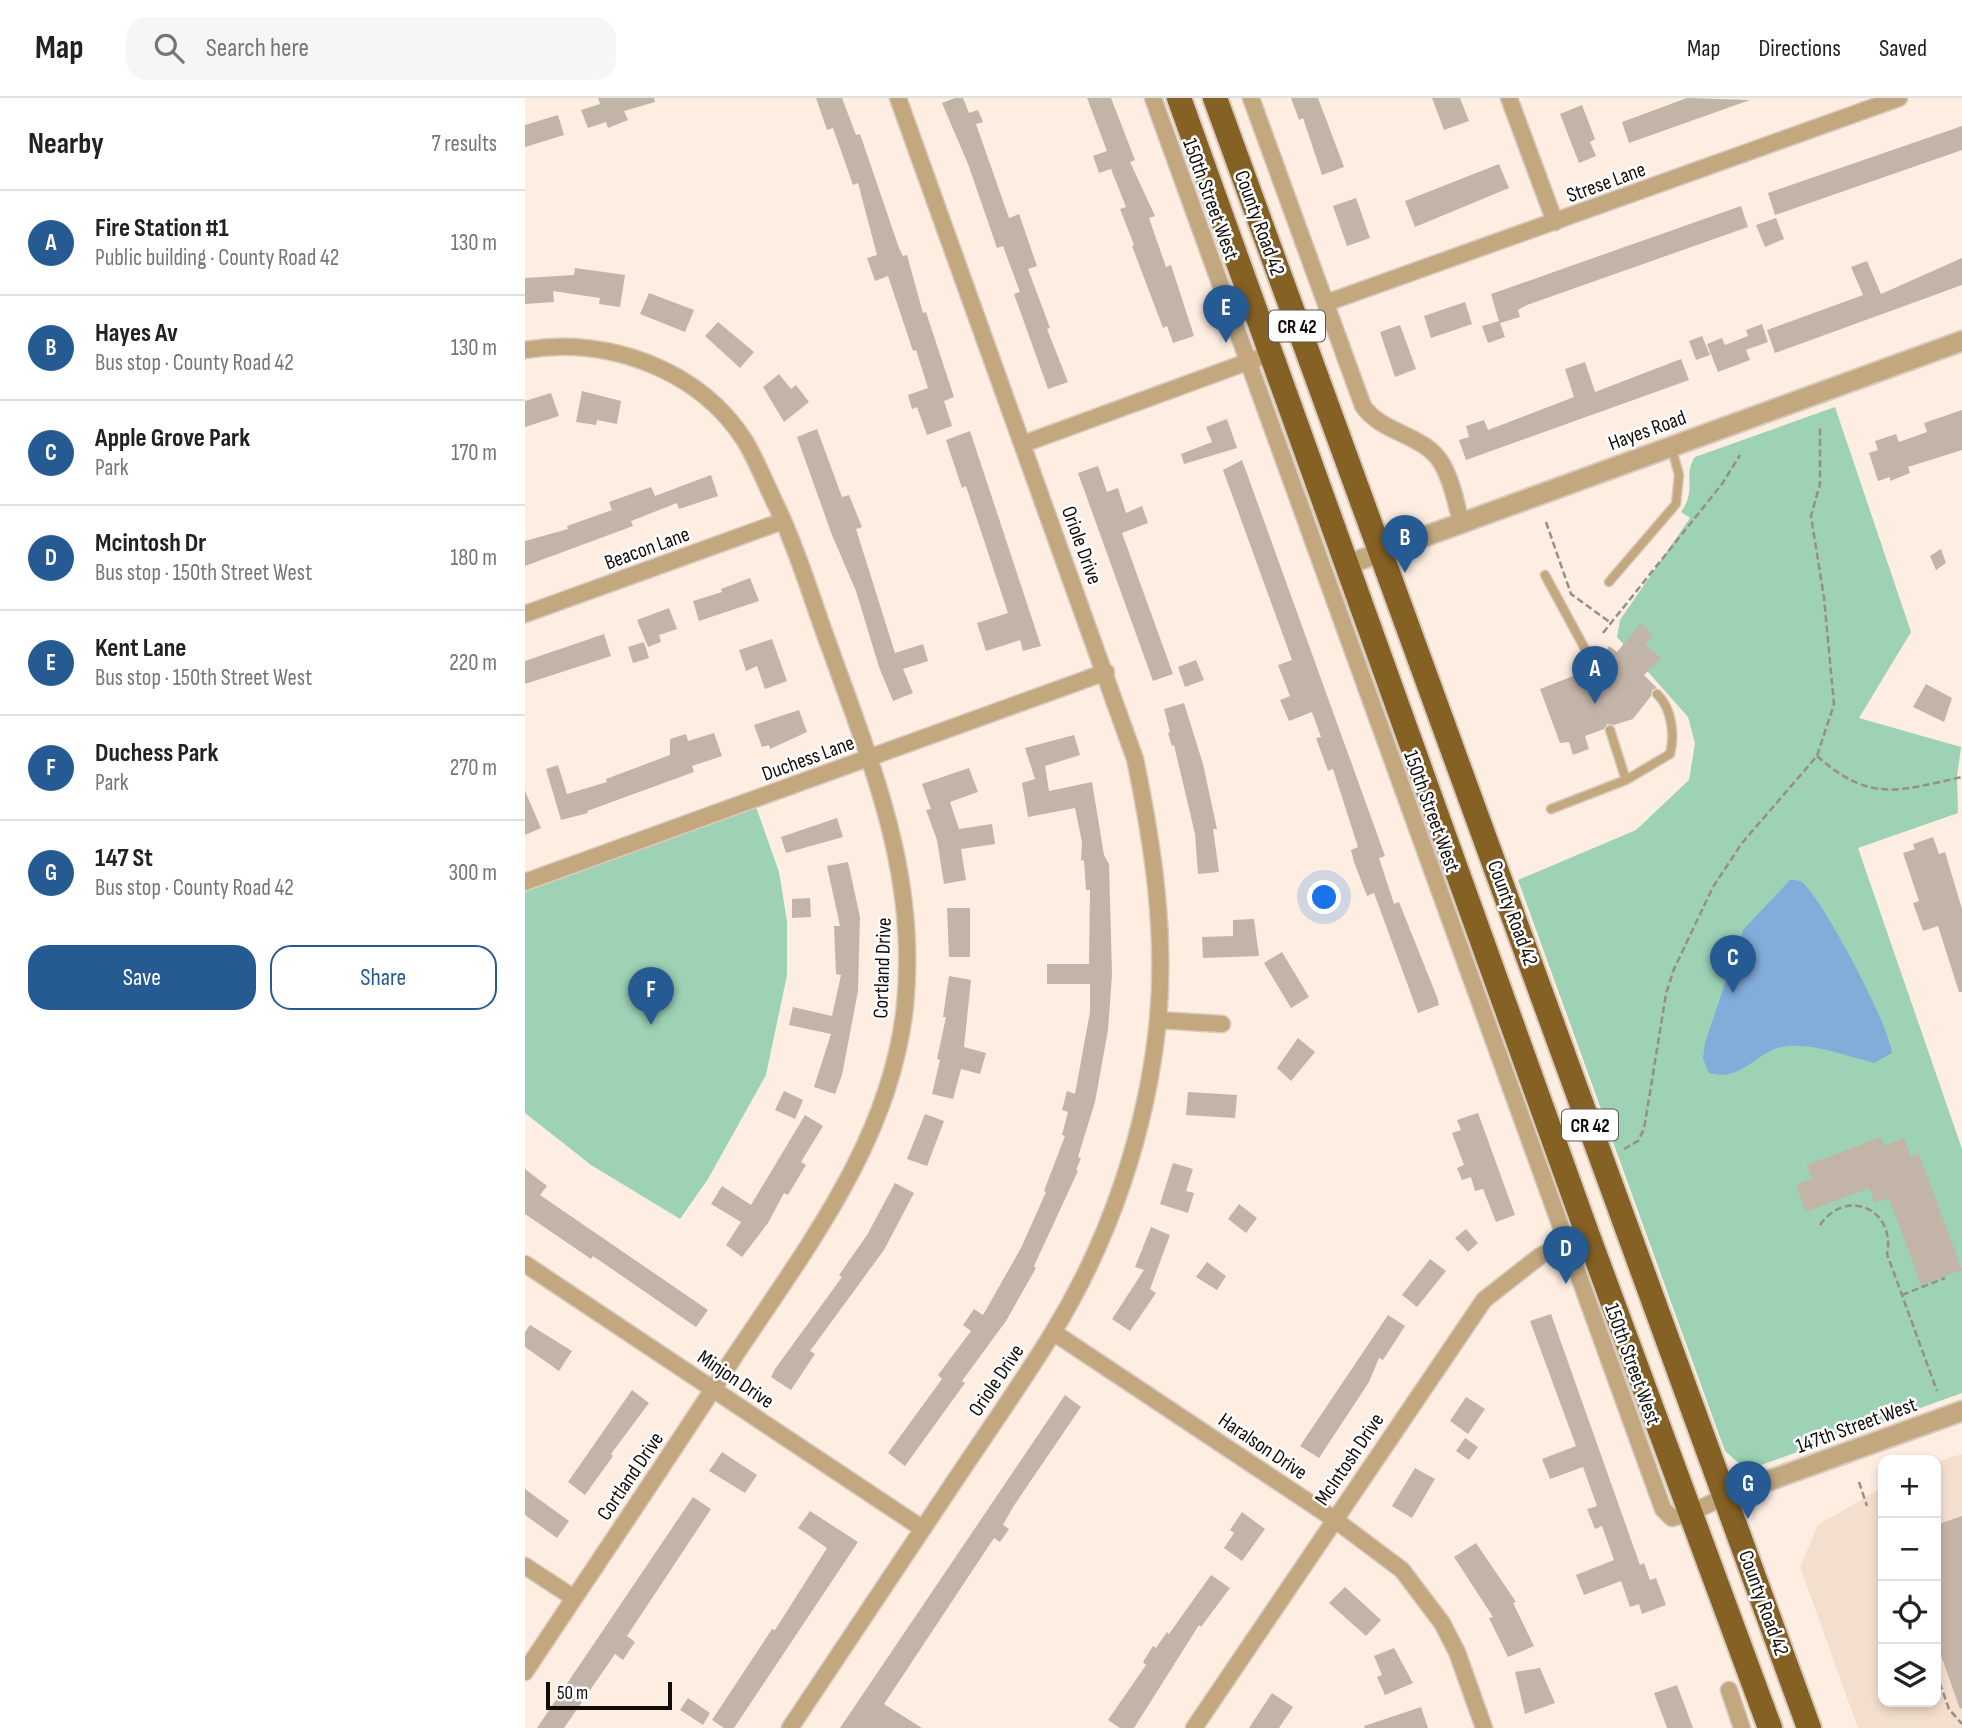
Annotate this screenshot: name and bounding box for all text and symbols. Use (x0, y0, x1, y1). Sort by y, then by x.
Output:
search box (126, 17, 616, 80)
text: Map (35, 28, 84, 68)
icon: search (150, 29, 188, 67)
text: Search here (206, 33, 309, 64)
text: Map (1687, 34, 1720, 63)
text: Directions (1758, 34, 1841, 63)
text: Saved (1879, 34, 1927, 63)
text: Nearby (28, 126, 104, 162)
text: 7 results (431, 130, 497, 158)
street label: 150th Street West (1177, 135, 1244, 263)
street label: Strese Lane (1563, 157, 1649, 208)
street label: County Road 42 (1229, 167, 1290, 279)
text: Fire Station #1 (95, 213, 229, 244)
text: A (46, 229, 56, 257)
text: 130 m (451, 229, 497, 257)
text: Public building · County Road 42 (95, 244, 339, 272)
pin: E (1203, 285, 1249, 343)
road number: CR 42 (1269, 310, 1325, 342)
text: Hayes Av (95, 318, 178, 349)
text: B (46, 334, 56, 362)
text: 130 m (451, 334, 497, 362)
text: Bus stop · County Road 42 (95, 349, 294, 377)
street label: Hayes Road (1605, 405, 1689, 456)
text: Apple Grove Park (95, 423, 250, 454)
text: C (45, 439, 57, 467)
text: 170 m (451, 439, 497, 467)
text: Park (95, 454, 129, 482)
street label: Oriole Drive (1056, 503, 1107, 588)
pin: B (1382, 515, 1428, 573)
street label: Beacon Lane (601, 522, 693, 575)
text: Mcintosh Dr (95, 528, 206, 559)
text: D (45, 544, 57, 572)
text: 180 m (450, 544, 497, 572)
text: Bus stop · 150th Street West (95, 559, 312, 587)
text: Kent Lane (95, 633, 186, 664)
pin: A (1572, 646, 1618, 704)
text: E (46, 649, 56, 677)
text: 220 m (449, 649, 497, 677)
text: Bus stop · 150th Street West (95, 664, 312, 692)
street label: Duchess Lane (759, 730, 858, 787)
text: Duchess Park (95, 738, 218, 769)
street label: 150th Street West (1398, 747, 1465, 875)
text: F (46, 754, 56, 782)
text: 270 m (450, 754, 497, 782)
text: Park (95, 769, 129, 797)
text: 147 St (95, 843, 153, 874)
street label: County Road 42 (1482, 857, 1543, 969)
text: G (45, 859, 57, 887)
text: 300 m (448, 859, 497, 887)
text: Bus stop · County Road 42 (95, 874, 294, 902)
your location (1307, 880, 1341, 914)
street label: Cortland Drive (868, 917, 897, 1019)
pin: C (1710, 935, 1756, 993)
button: Save (28, 945, 256, 1010)
button: Share (270, 945, 497, 1010)
pin: F (628, 967, 674, 1025)
road number: CR 42 (1562, 1110, 1618, 1140)
pin: D (1543, 1226, 1589, 1284)
street label: 150th Street West (1599, 1300, 1666, 1428)
street label: Oriole Drive (963, 1340, 1030, 1421)
street label: Minjon Drive (693, 1345, 779, 1414)
street label: 147th Street West (1792, 1392, 1920, 1459)
street label: Haralson Drive (1214, 1408, 1312, 1485)
street label: McIntosh Drive (1309, 1408, 1389, 1510)
street label: Cortland Drive (592, 1427, 669, 1525)
map controls (1878, 1455, 1941, 1707)
button: + (1878, 1455, 1941, 1518)
pin: G (1725, 1461, 1771, 1519)
button: − (1878, 1518, 1941, 1581)
street label: County Road 42 (1733, 1547, 1794, 1659)
button: locate (1878, 1581, 1941, 1644)
button: layers (1878, 1644, 1941, 1707)
scale bar (546, 1679, 672, 1711)
text: 50 m (557, 1682, 588, 1705)

